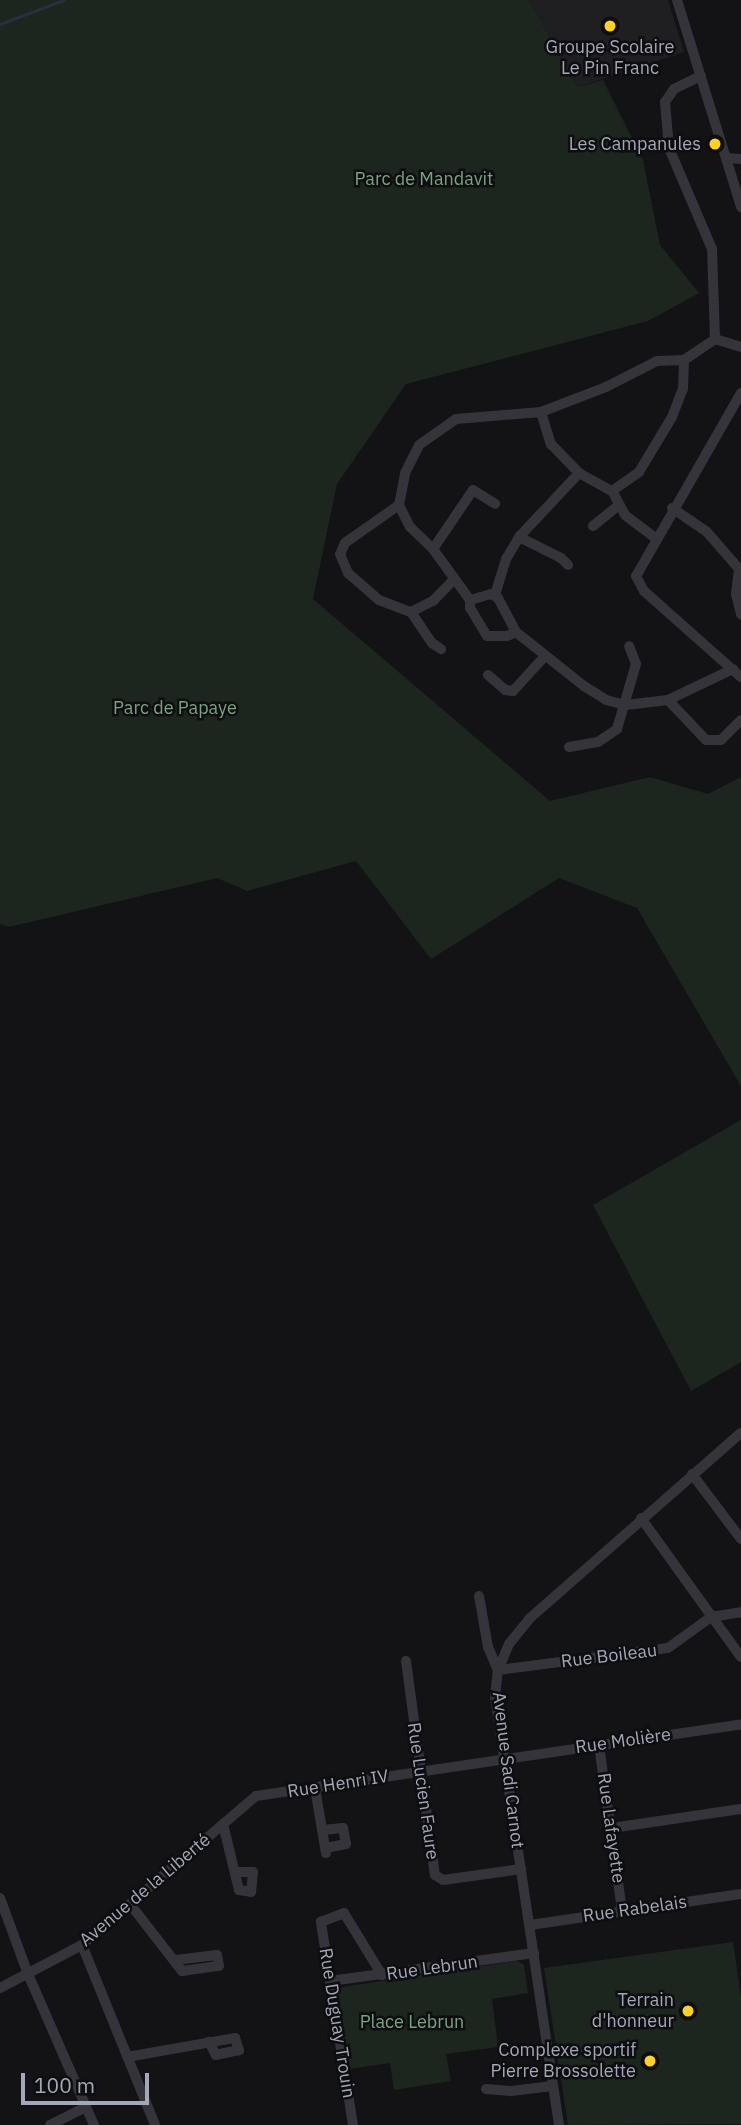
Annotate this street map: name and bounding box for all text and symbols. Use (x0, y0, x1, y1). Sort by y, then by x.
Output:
marker: Groupe Scolaire Le Pin Franc (602, 18, 618, 34)
place label: Groupe Scolaire Le Pin Franc (546, 37, 674, 80)
place label: Les Campanules (569, 133, 701, 155)
marker: Les Campanules (707, 136, 723, 152)
park label: Parc de Mandavit (355, 168, 493, 190)
park label: Parc de Papaye (113, 697, 237, 719)
street label: Rue Boileau (560, 1639, 658, 1673)
street label: Avenue Sadi Carnot (488, 1690, 528, 1850)
street label: Rue Lucien Faure (403, 1721, 443, 1861)
street label: Rue Molière (574, 1724, 672, 1758)
street label: Rue Henri IV (286, 1765, 390, 1803)
street label: Rue Lafayette (593, 1772, 629, 1884)
street label: Avenue de la Liberté (75, 1829, 215, 1951)
street label: Rue Rabelais (582, 1891, 688, 1927)
street label: Rue Duguay Trouin (314, 1946, 360, 2100)
street label: Rue Lebrun (385, 1951, 479, 1985)
place label: Terrain d'honneur (592, 1990, 674, 2032)
marker: Terrain d'honneur (680, 2003, 696, 2019)
park label: Place Lebrun (360, 2011, 464, 2033)
place label: Complexe sportif Pierre Brossolette (491, 2040, 636, 2082)
marker: Complexe sportif Pierre Brossolette (642, 2053, 658, 2069)
scale bar (24, 2058, 152, 2102)
text: 100 m (34, 2071, 95, 2099)

